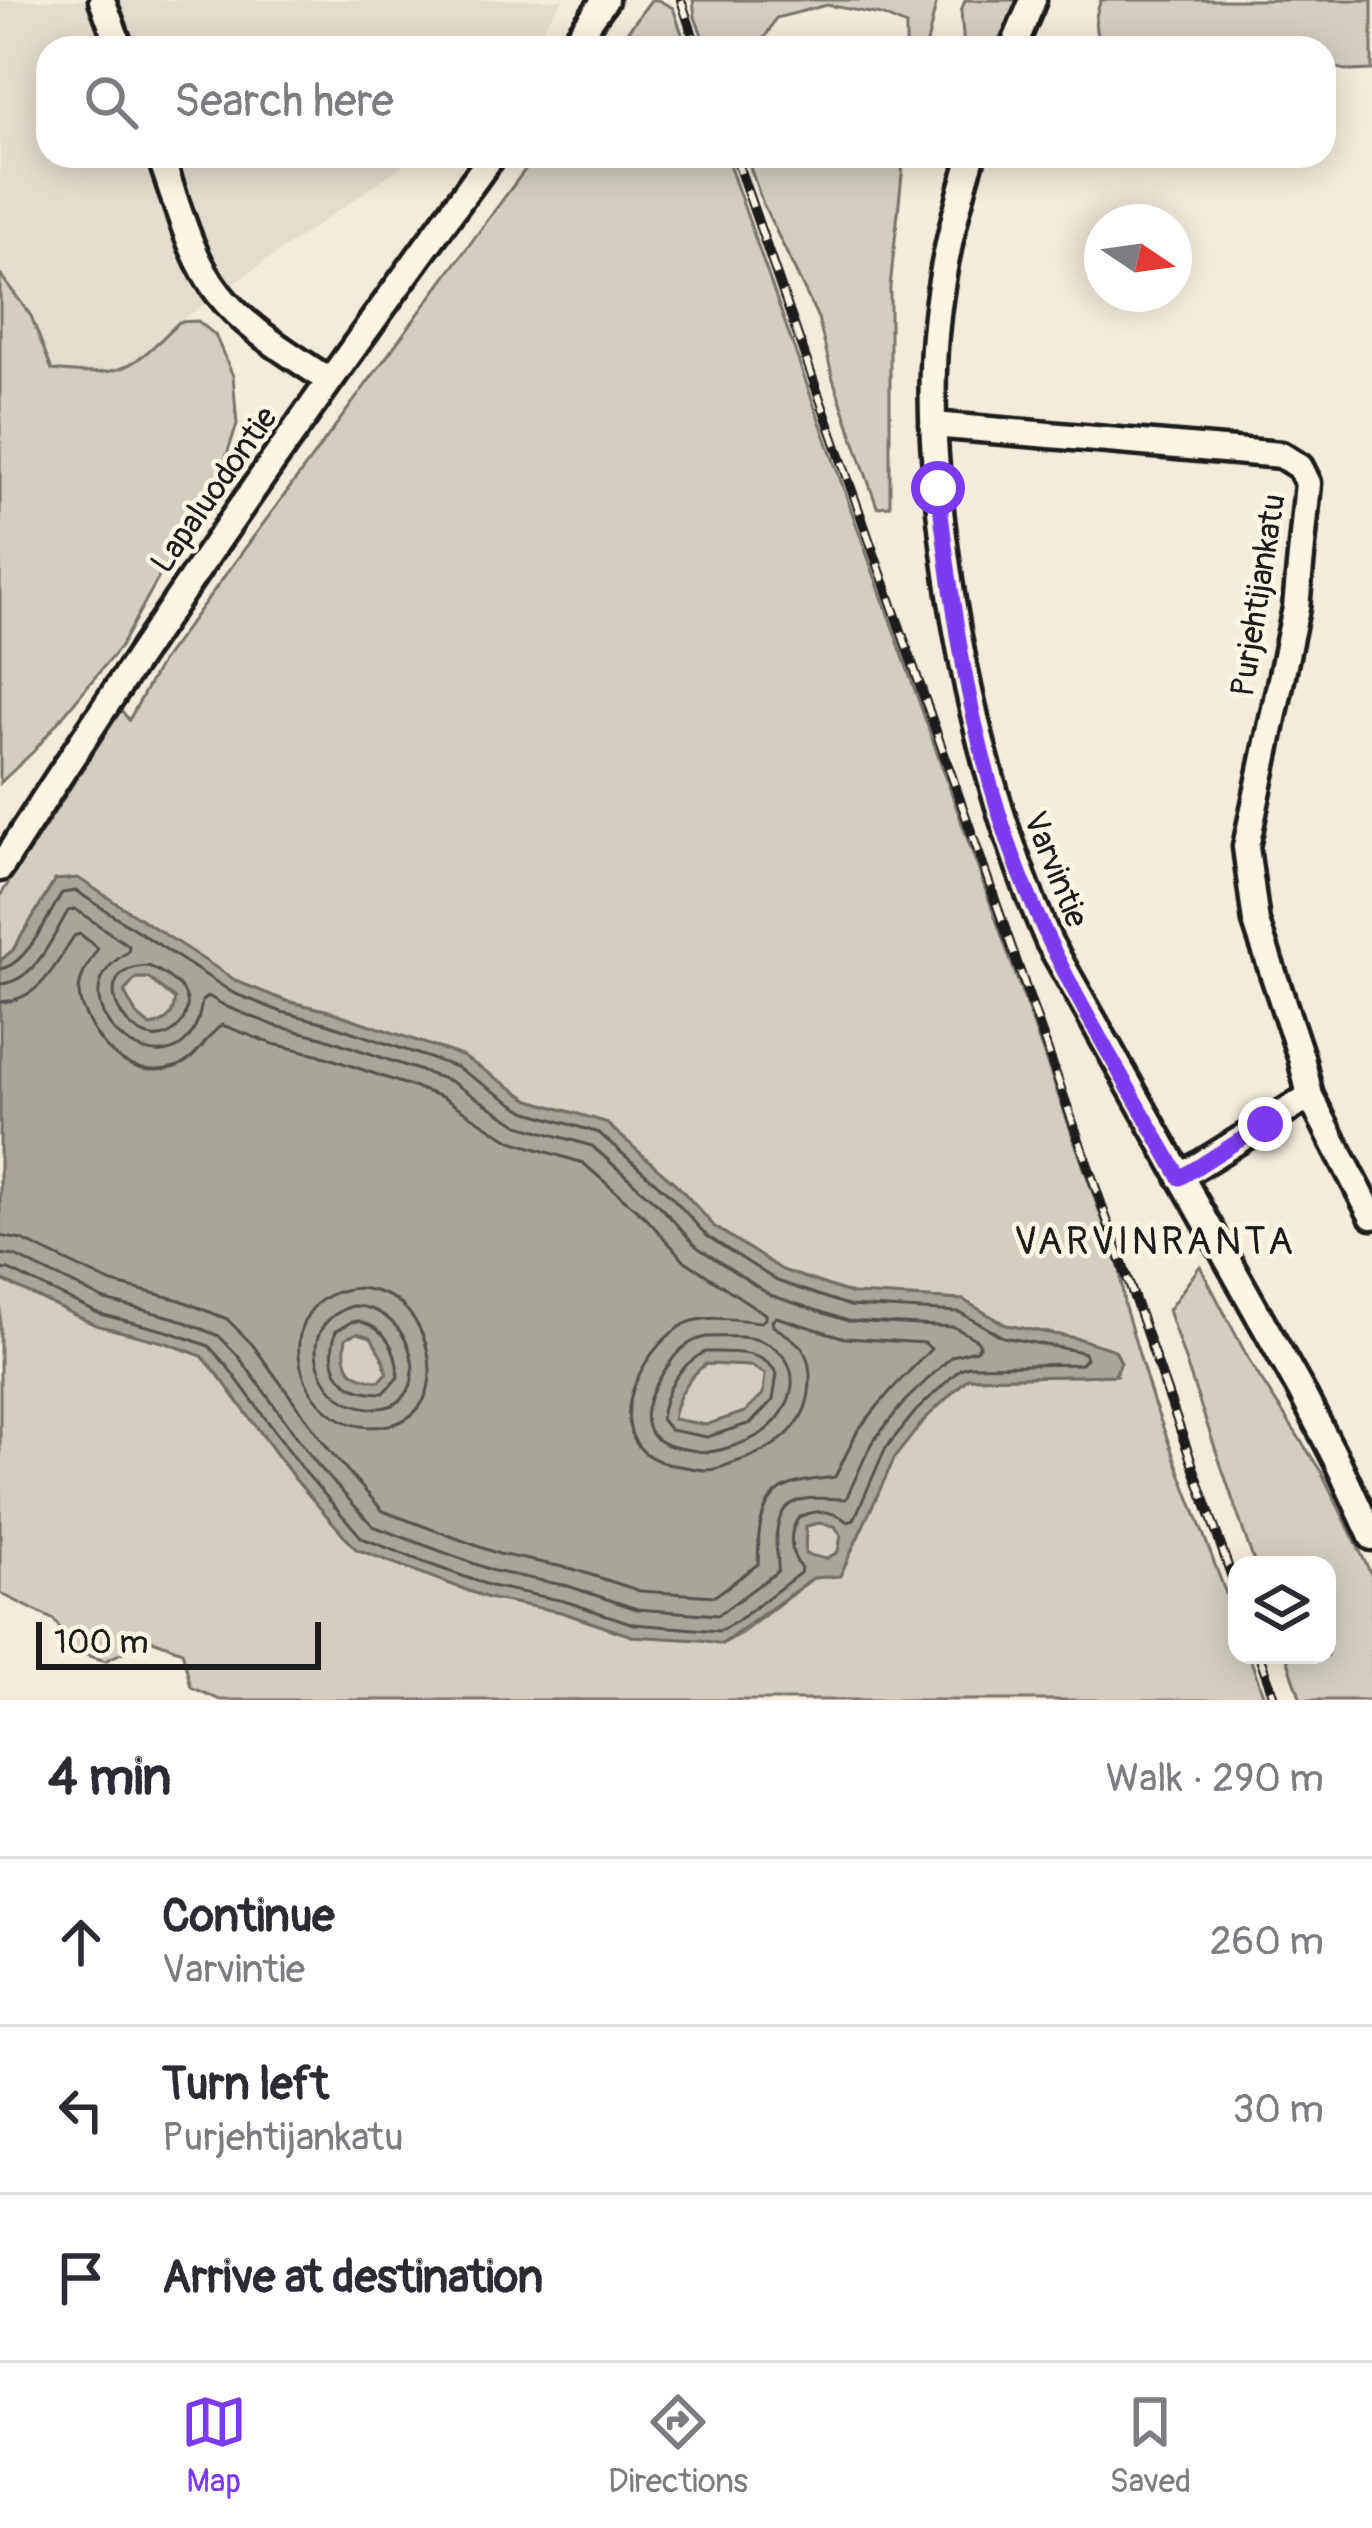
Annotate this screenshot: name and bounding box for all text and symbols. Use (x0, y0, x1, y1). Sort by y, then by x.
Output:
search box (36, 36, 1336, 168)
icon: search (78, 69, 144, 135)
text: Search here (174, 74, 394, 130)
north arrow (1084, 204, 1192, 312)
street label: Lapaluodontie (142, 399, 287, 581)
route start (911, 461, 965, 515)
street label: Purjehtijankatu (1222, 491, 1295, 699)
street label: Varvintie (1014, 806, 1097, 933)
route end (1238, 1097, 1292, 1151)
district label: VARVINRANTA (1014, 1217, 1296, 1266)
map controls (1228, 1556, 1336, 1664)
button: layers (1228, 1556, 1336, 1664)
scale bar (36, 1616, 321, 1669)
text: 100 m (54, 1622, 148, 1663)
text: 4 min (48, 1746, 171, 1810)
text: Walk · 290 m (1106, 1754, 1324, 1803)
text: Continue (162, 1889, 335, 1945)
icon: ahead (48, 1909, 114, 1975)
text: 260 m (1210, 1917, 1324, 1966)
text: Varvintie (162, 1945, 305, 1994)
text: Turn left (162, 2057, 329, 2113)
icon: left (48, 2077, 114, 2143)
text: 30 m (1233, 2085, 1324, 2134)
text: Purjehtijankatu (162, 2113, 404, 2162)
icon: arrive (48, 2245, 114, 2311)
text: Arrive at destination (162, 2250, 543, 2306)
tab: Map (181, 2389, 247, 2502)
tab: Directions (608, 2389, 748, 2502)
tab: Saved (1109, 2389, 1191, 2502)

